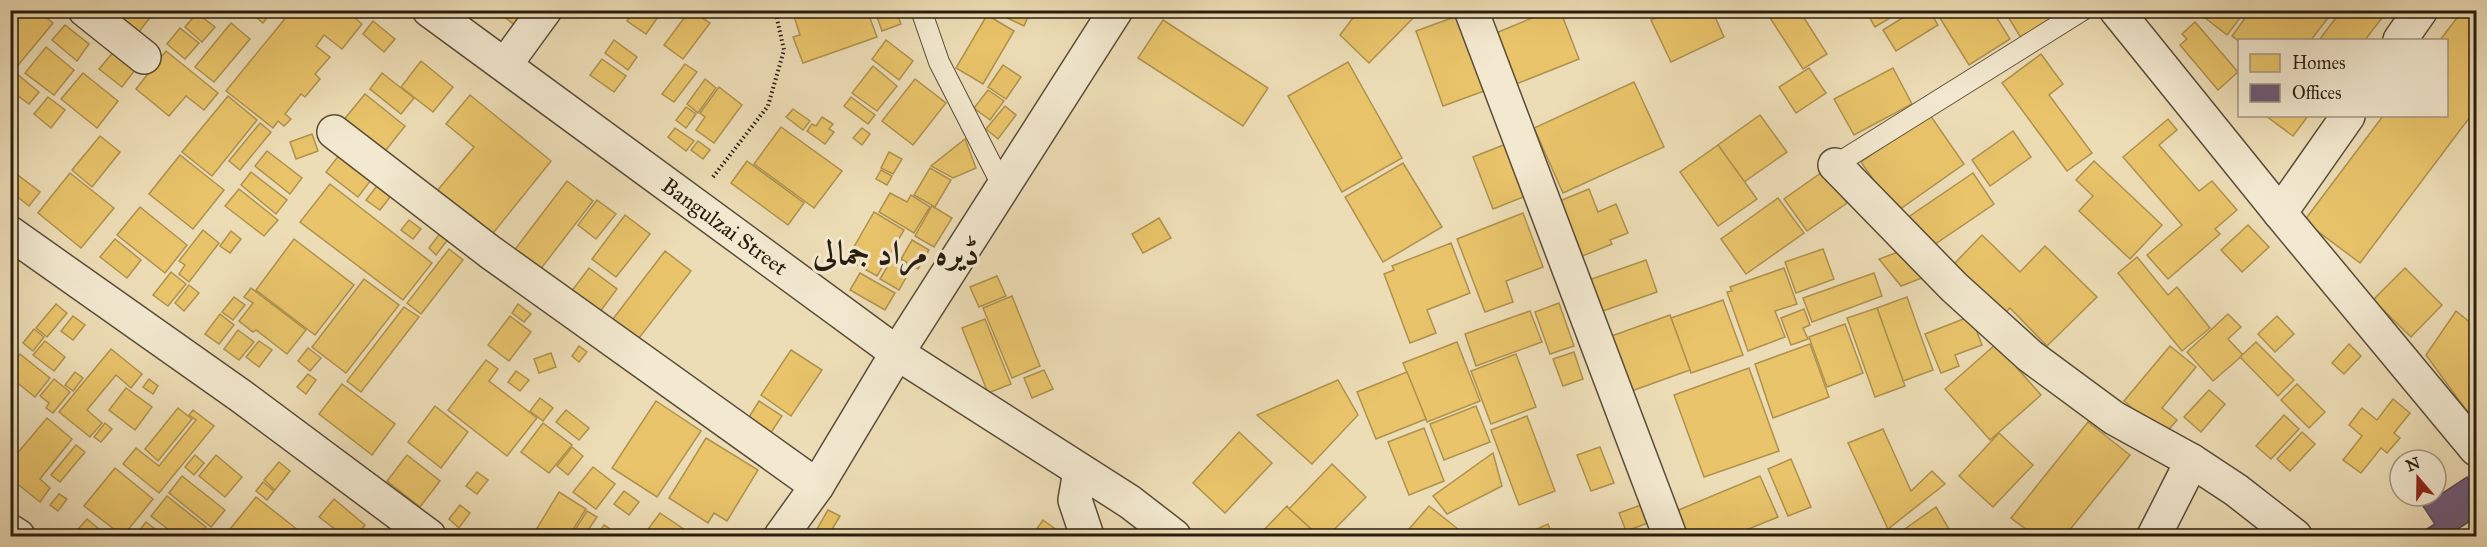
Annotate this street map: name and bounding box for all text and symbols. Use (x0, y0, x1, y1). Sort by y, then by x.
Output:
legend (2238, 39, 2448, 117)
text: Homes (2292, 52, 2346, 74)
text: Offices (2292, 82, 2342, 104)
street label: Bangulzai Street (657, 172, 793, 281)
district label: ڈیرہ مراد جمالی (812, 232, 979, 276)
north arrow (2388, 448, 2448, 508)
text: N (2403, 453, 2423, 476)

